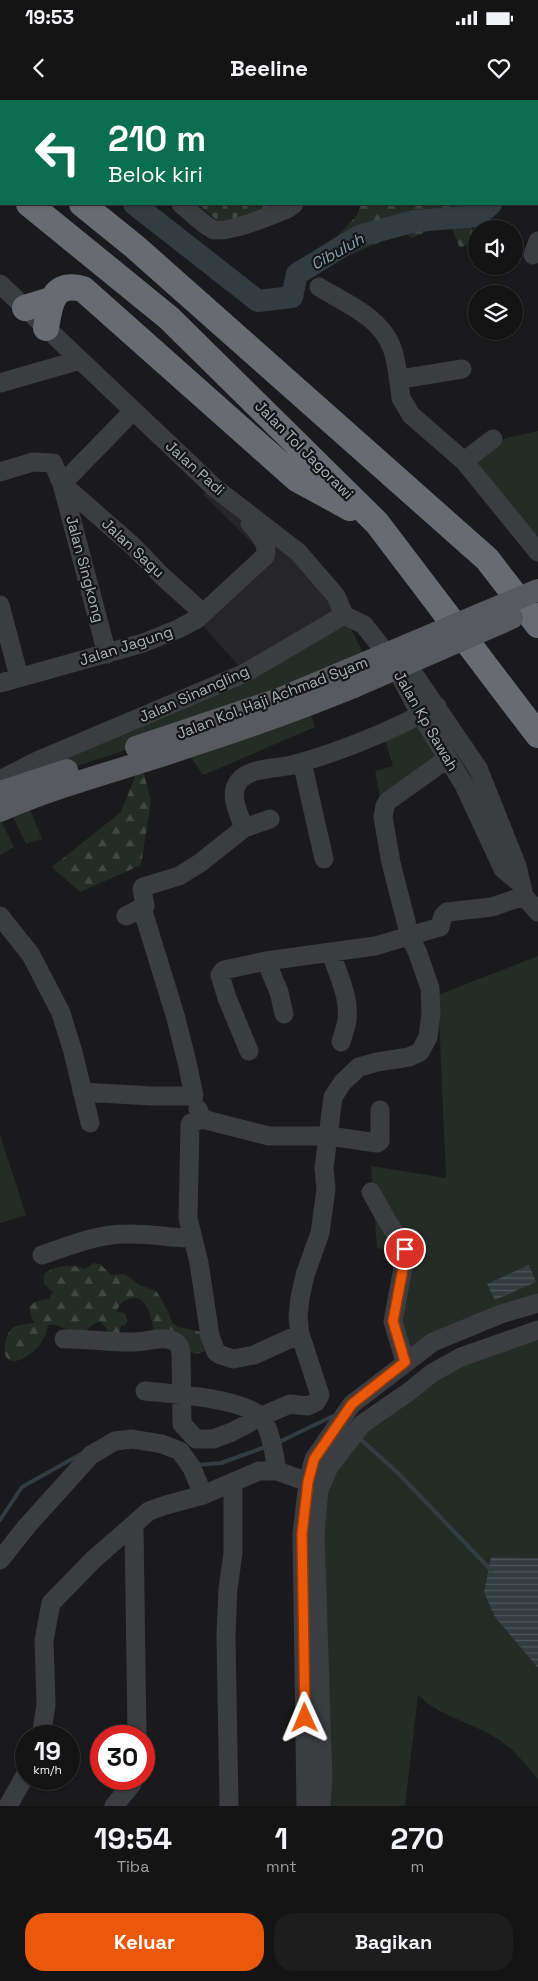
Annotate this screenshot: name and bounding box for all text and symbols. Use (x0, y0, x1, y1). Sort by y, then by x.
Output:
text: 19:53 (25, 5, 74, 30)
icon: back (25, 54, 53, 82)
text: Beeline (230, 54, 308, 82)
icon: heart (485, 54, 513, 82)
text: 210 m (108, 117, 206, 161)
icon: left (25, 120, 90, 185)
text: Belok kiri (108, 160, 203, 188)
map controls (468, 220, 523, 340)
button: sound (468, 220, 523, 275)
water label: Cibuluh (307, 228, 369, 275)
button: layers (468, 285, 523, 340)
street label: Jalan Tol Jagorawi (251, 396, 358, 503)
street label: Jalan Padi (162, 436, 229, 499)
street label: Jalan Singkong (62, 513, 109, 624)
street label: Jalan Sagu (98, 514, 169, 581)
street label: Jalan Jagung (77, 621, 175, 670)
street label: Jalan Kol. Haji Achmad Syam (174, 652, 370, 743)
street label: Jalan Sinangling (136, 661, 252, 726)
street label: Jalan Kp Sawah (390, 667, 463, 774)
pin (384, 1228, 426, 1270)
icon: arrive (391, 1235, 419, 1263)
position arrow (278, 1691, 330, 1743)
speed limit sign: 30 (90, 1725, 155, 1790)
text: 19 (34, 1735, 61, 1767)
text: km/h (33, 1762, 62, 1778)
text: 19:54 (94, 1819, 172, 1858)
text: 1 (275, 1819, 288, 1858)
text: 270 (391, 1819, 444, 1858)
text: Tiba (117, 1856, 149, 1877)
text: mnt (266, 1856, 297, 1877)
text: m (410, 1856, 424, 1877)
button: Keluar (25, 1913, 264, 1971)
button: Bagikan (274, 1913, 513, 1971)

